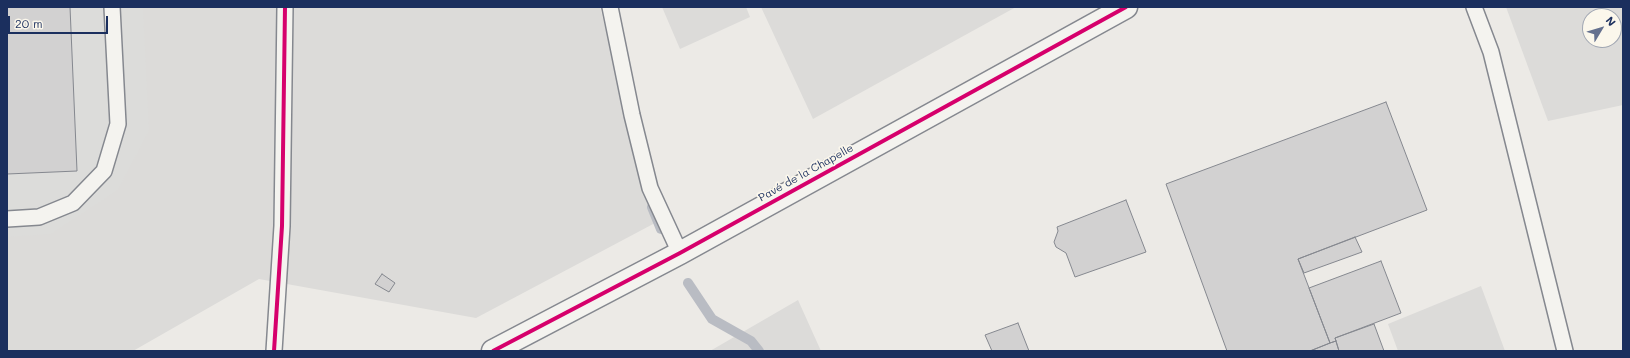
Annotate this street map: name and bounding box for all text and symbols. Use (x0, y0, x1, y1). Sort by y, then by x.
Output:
scale bar (10, 8, 110, 34)
north arrow (1582, 8, 1622, 48)
text: N (1603, 13, 1620, 29)
text: 20 m (15, 15, 43, 31)
street label: Pavé de la Chapelle (756, 141, 856, 205)

